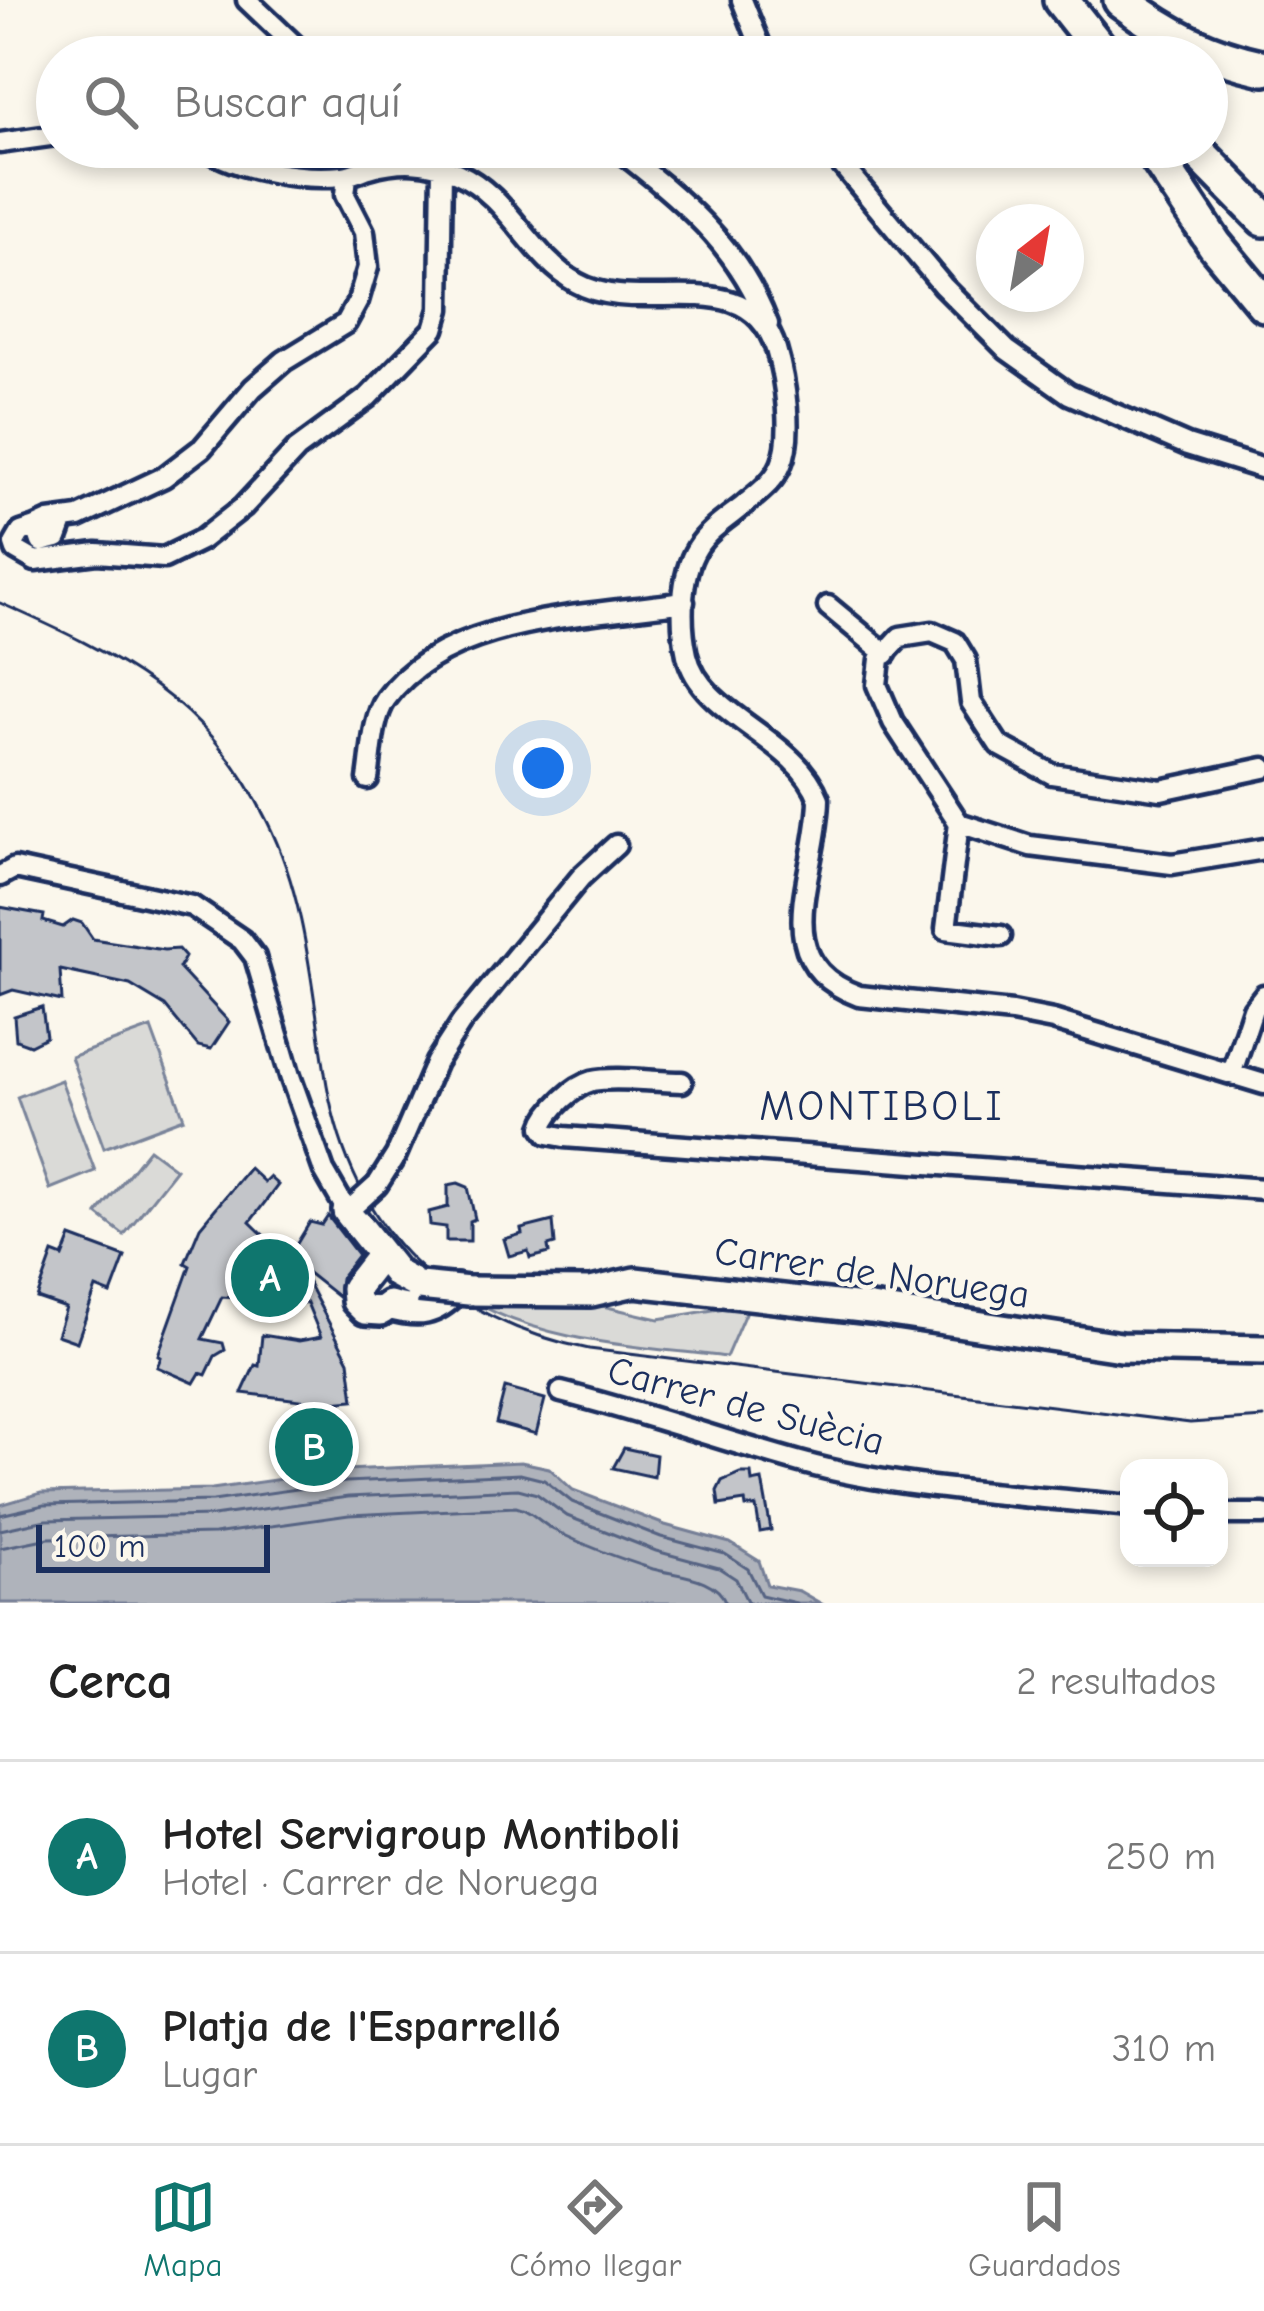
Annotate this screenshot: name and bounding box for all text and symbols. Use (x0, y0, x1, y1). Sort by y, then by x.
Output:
search box (36, 36, 1228, 168)
icon: search (78, 69, 144, 135)
text: Buscar aquí (174, 76, 401, 128)
north arrow (976, 204, 1084, 312)
your location (513, 738, 573, 798)
district label: MONTIBOLI (759, 1082, 1005, 1131)
street label: Carrer de Noruega (712, 1229, 1032, 1317)
pin: A (231, 1233, 309, 1323)
street label: Carrer de Suècia (603, 1347, 889, 1465)
pin: B (275, 1402, 353, 1492)
map controls (1120, 1459, 1228, 1567)
button: locate (1120, 1459, 1228, 1567)
scale bar (36, 1519, 270, 1572)
text: 100 m (54, 1527, 146, 1565)
text: Cerca (48, 1652, 173, 1711)
text: 2 resultados (1016, 1659, 1216, 1704)
text: Hotel Servigroup Montiboli (162, 1808, 681, 1860)
text: A (76, 1834, 98, 1879)
text: 250 m (1105, 1834, 1216, 1879)
text: Hotel · Carrer de Noruega (162, 1860, 599, 1905)
text: Platja de l'Esparrelló (162, 2000, 561, 2052)
text: B (75, 2026, 99, 2071)
text: 310 m (1112, 2026, 1216, 2071)
text: Lugar (162, 2052, 257, 2097)
tab: Mapa (143, 2174, 223, 2284)
tab: Cómo llegar (509, 2174, 681, 2284)
tab: Guardados (968, 2174, 1121, 2284)

